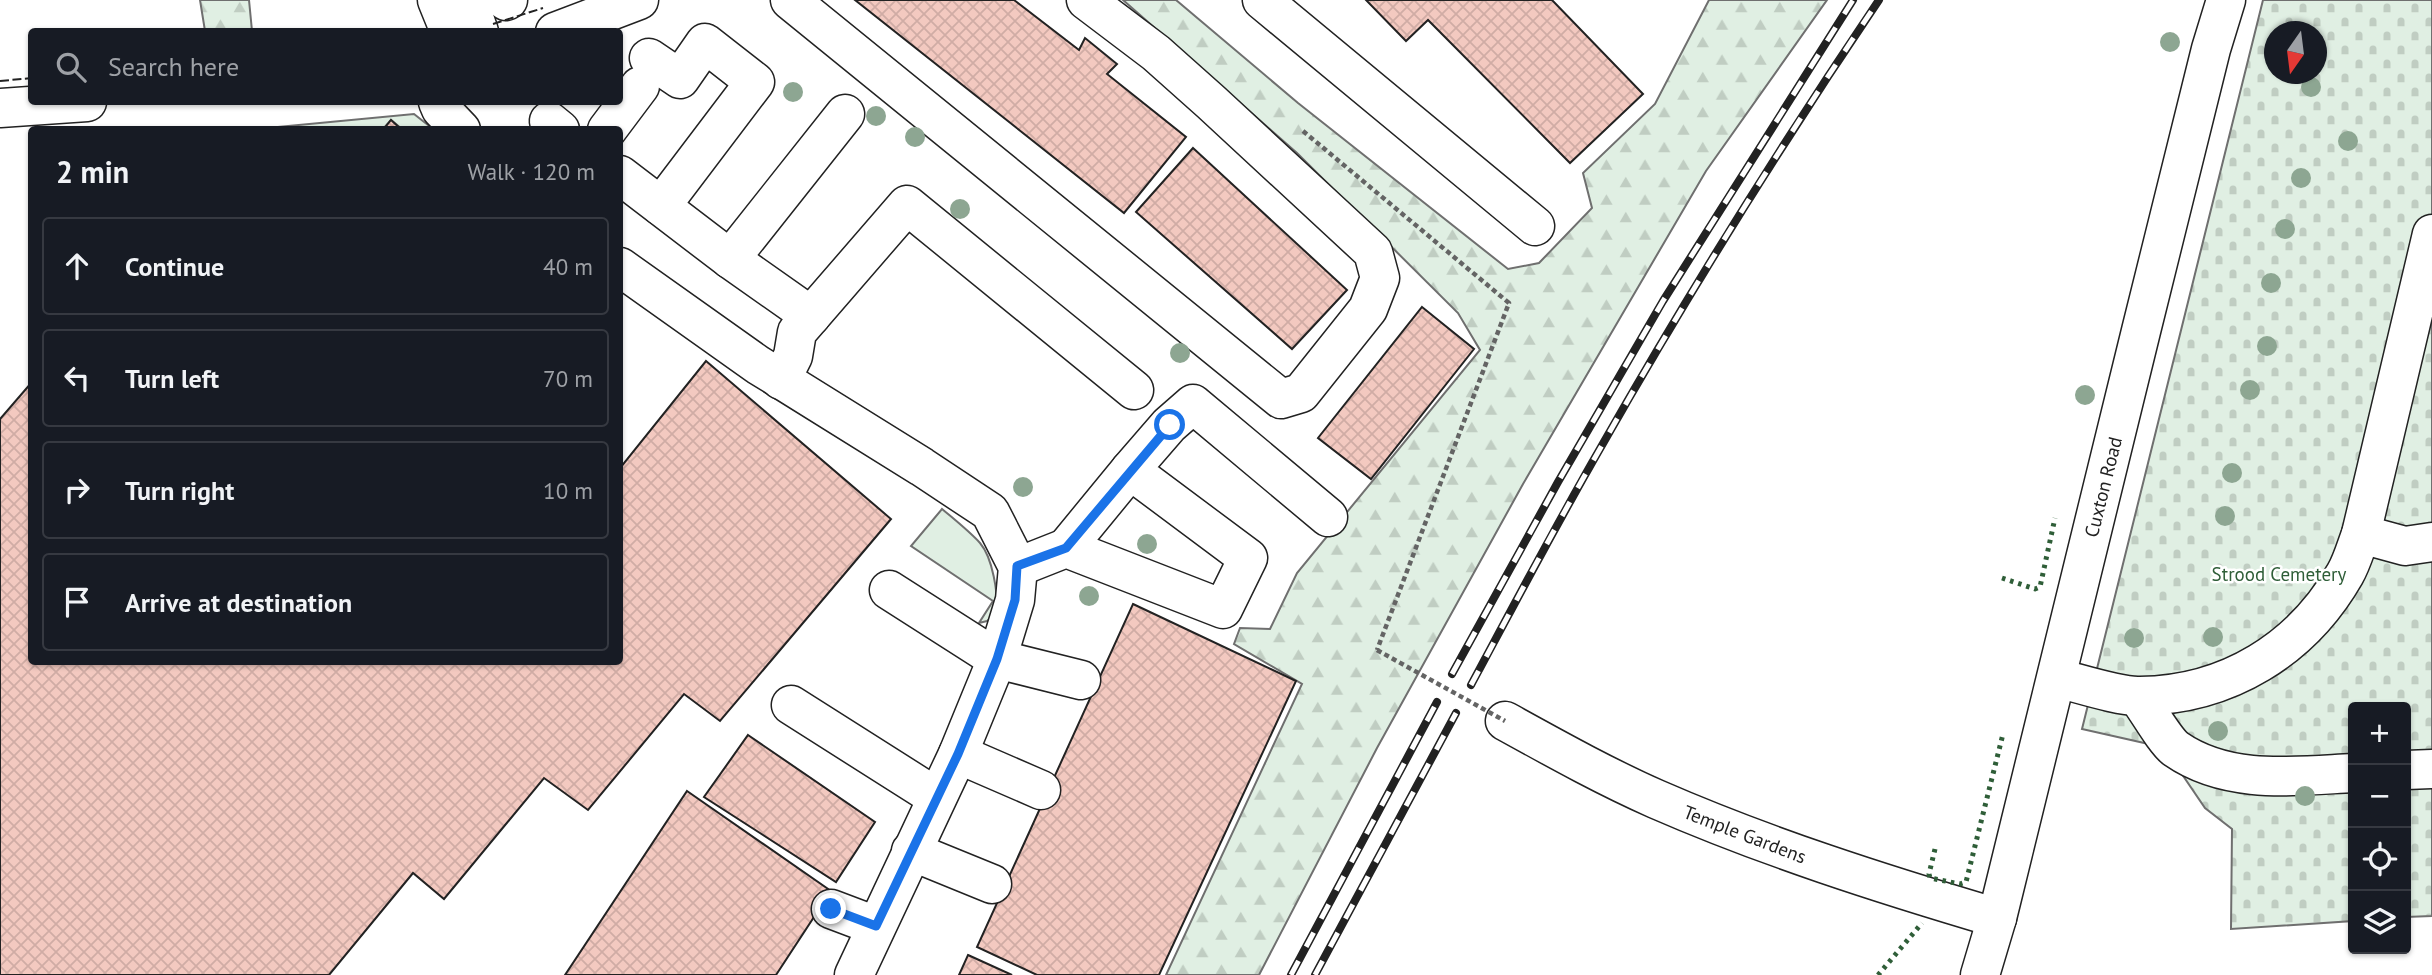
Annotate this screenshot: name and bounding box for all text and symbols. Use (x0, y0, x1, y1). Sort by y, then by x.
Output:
north arrow (2264, 21, 2327, 84)
search box (28, 28, 623, 105)
icon: search (52, 48, 90, 86)
text: Search here (108, 50, 239, 83)
text: 2 min (56, 152, 129, 191)
text: Walk · 120 m (468, 157, 595, 186)
icon: ahead (58, 247, 96, 285)
text: Continue (125, 250, 224, 283)
text: 40 m (543, 252, 593, 281)
icon: left (58, 359, 96, 397)
text: Turn left (125, 362, 219, 395)
text: 70 m (543, 364, 593, 393)
route start (1154, 409, 1185, 440)
street label: Cuxton Road (2079, 434, 2127, 540)
icon: right (58, 471, 96, 509)
text: Turn right (125, 474, 234, 507)
text: 10 m (543, 476, 593, 505)
park label: Strood Cemetery (2212, 562, 2347, 586)
icon: arrive (58, 583, 96, 621)
text: Arrive at destination (125, 586, 352, 619)
map controls (2348, 702, 2411, 954)
button: + (2348, 702, 2411, 765)
button: − (2348, 765, 2411, 828)
street label: Temple Gardens (1680, 800, 1810, 868)
button: locate (2348, 828, 2411, 891)
button: layers (2348, 891, 2411, 954)
route end (815, 893, 846, 924)

